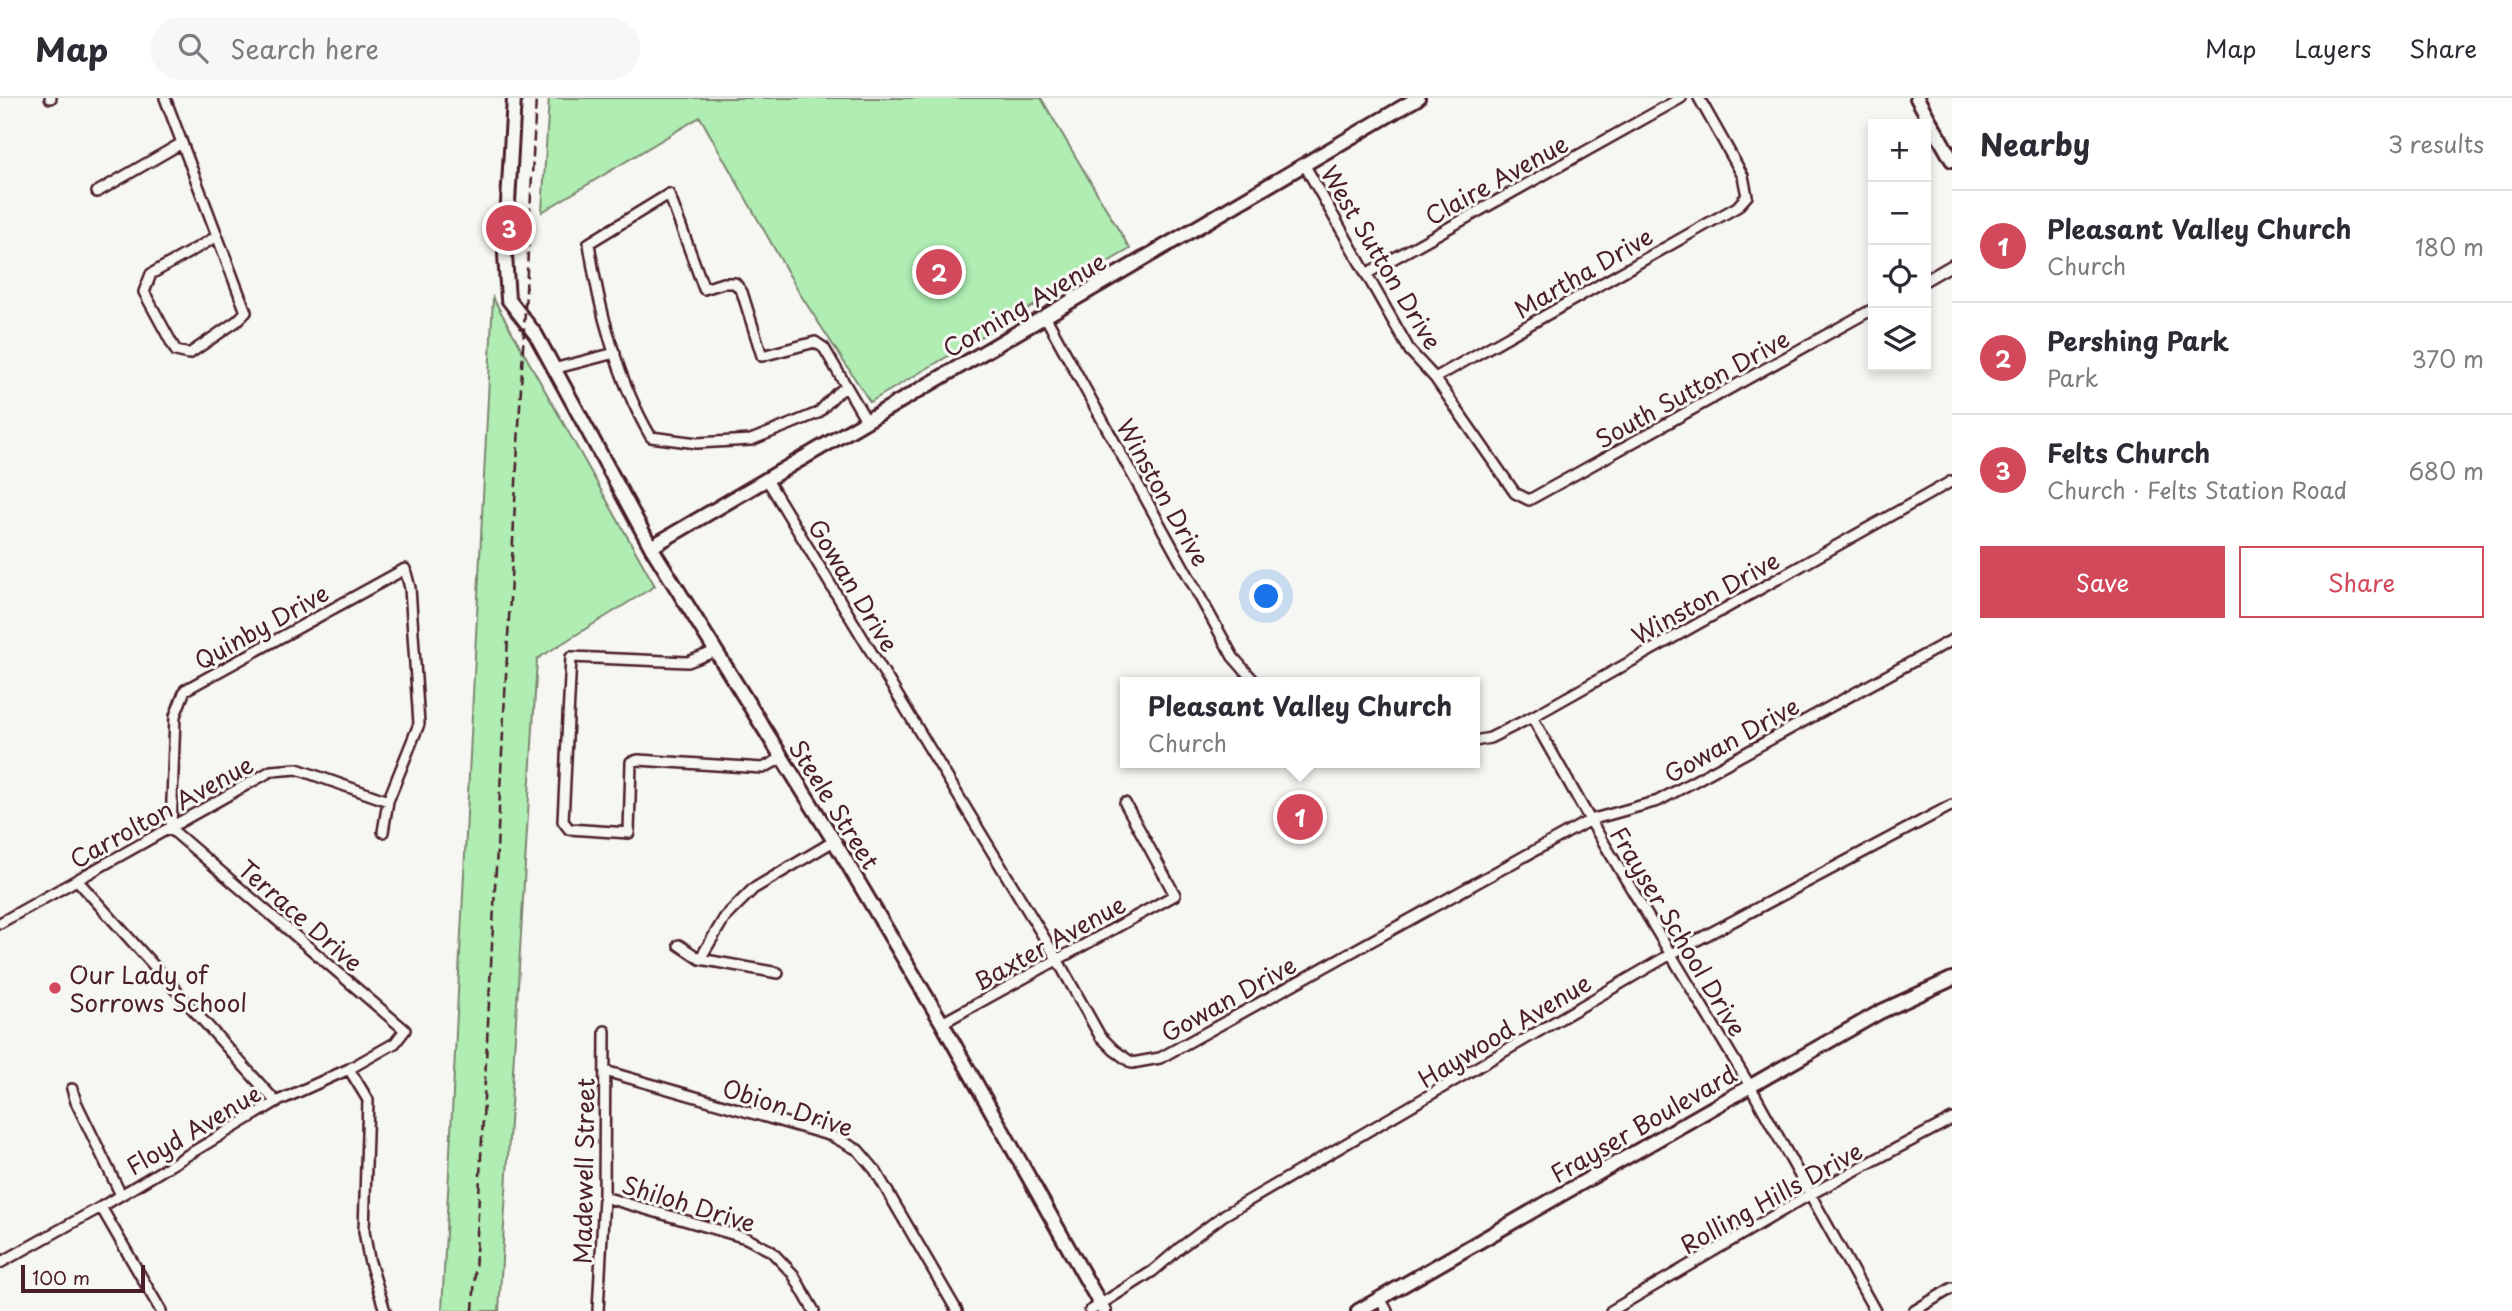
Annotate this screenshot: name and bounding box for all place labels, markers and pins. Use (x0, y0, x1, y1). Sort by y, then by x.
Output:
pin: 3 (486, 202, 532, 254)
pin: 2 (916, 246, 962, 298)
pin: 1 (1277, 791, 1323, 843)
place label: Our Lady of Sorrows School (69, 956, 247, 1020)
marker: Our Lady of Sorrows School (47, 980, 63, 996)

